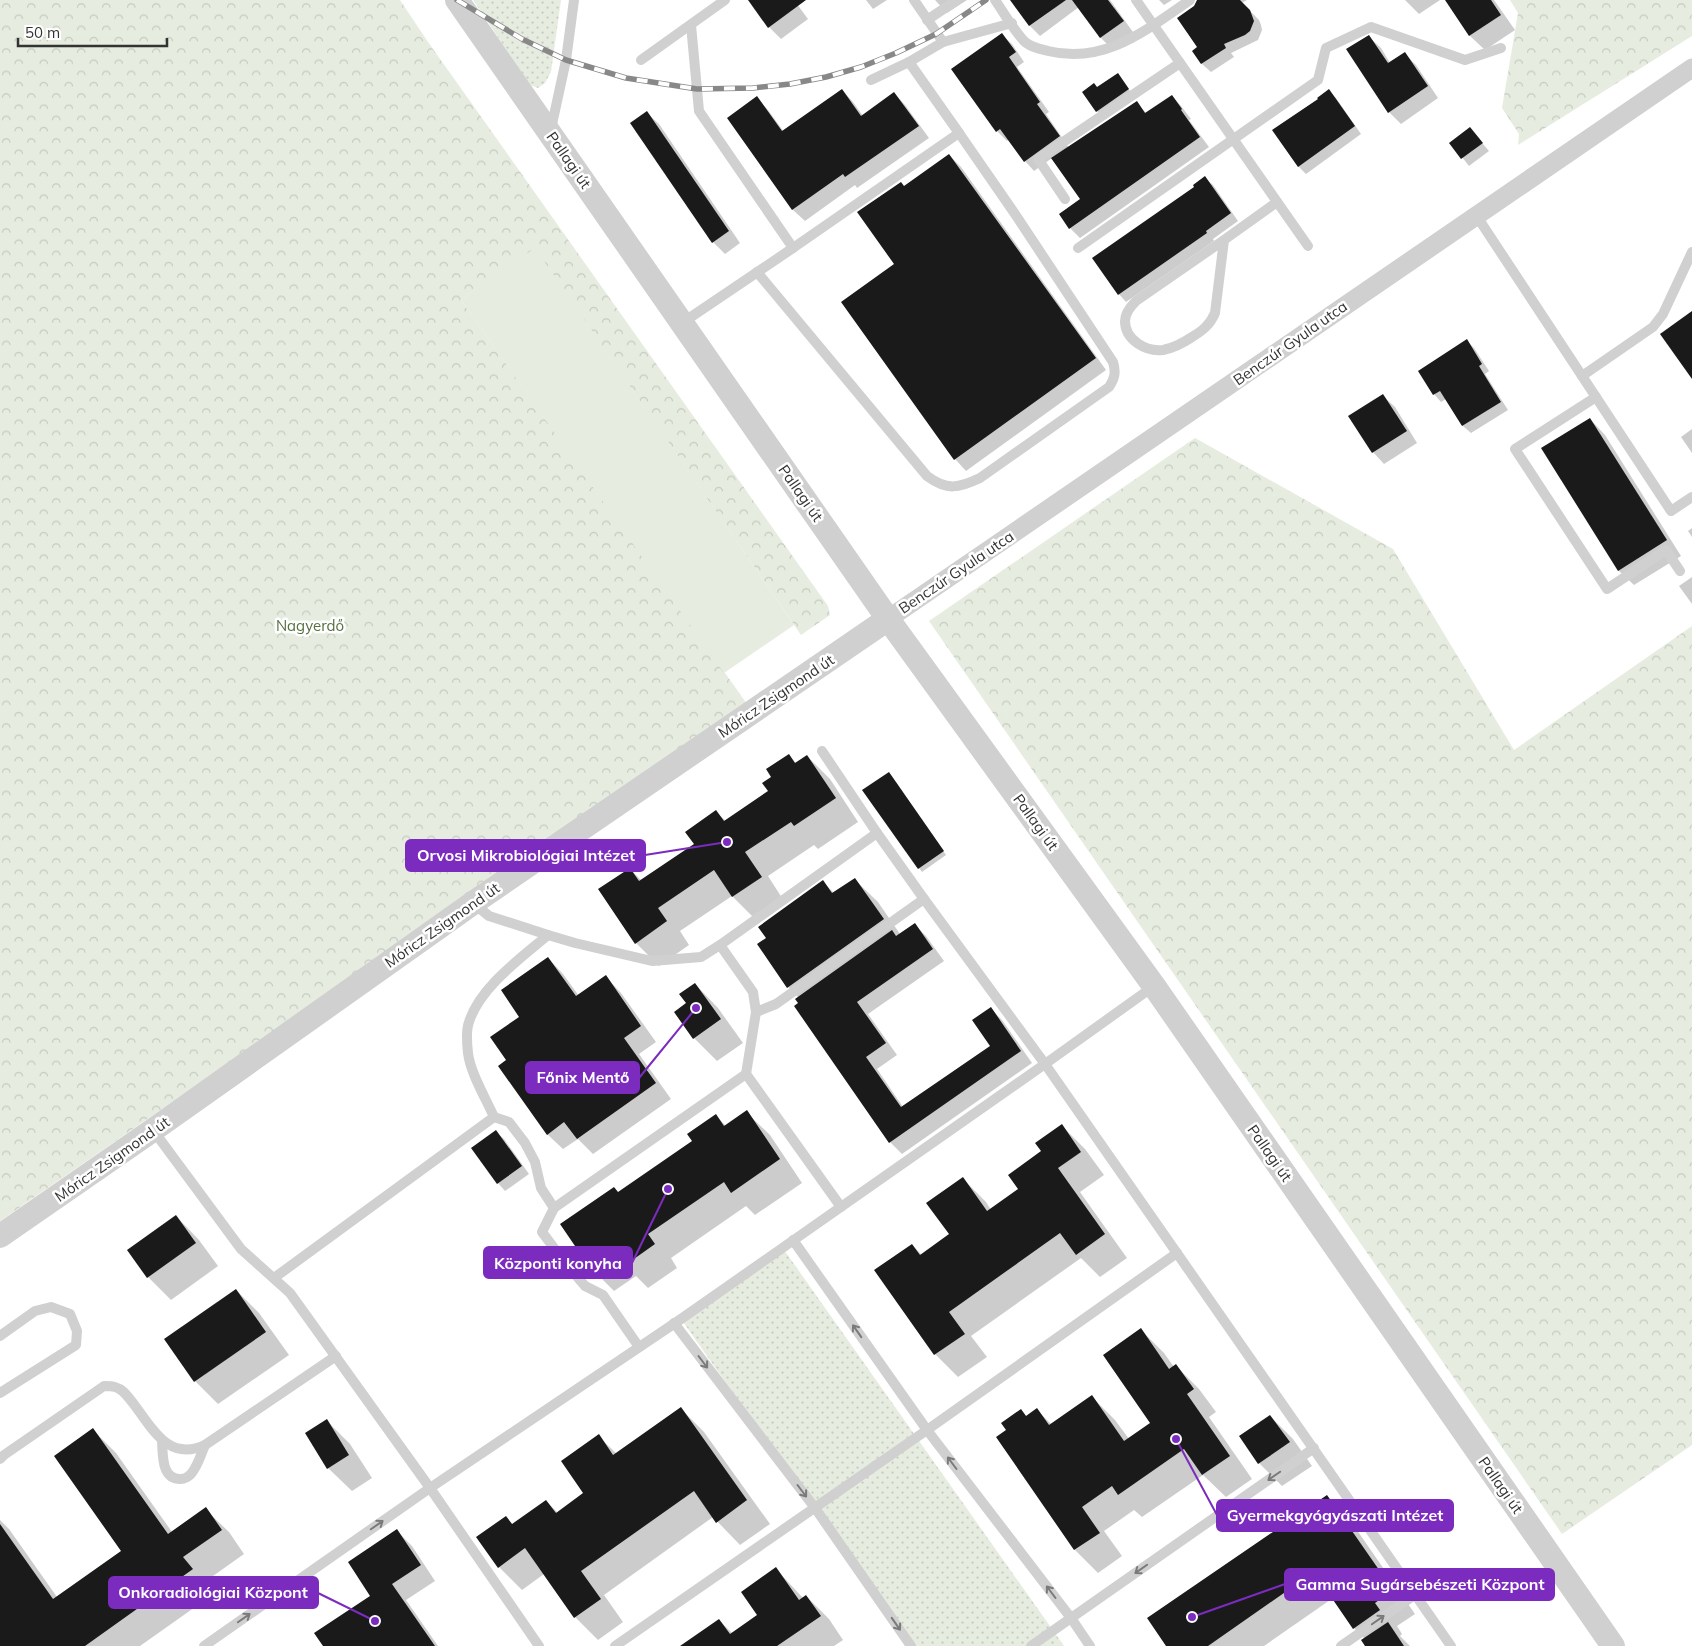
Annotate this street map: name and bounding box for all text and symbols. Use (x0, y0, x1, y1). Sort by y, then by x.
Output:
scale bar (18, 15, 166, 47)
text: 50 m (25, 23, 60, 42)
street label: Pallagi út (543, 128, 595, 192)
street label: Benczúr Gyula utca (1229, 297, 1351, 389)
street label: Pallagi út (775, 461, 827, 525)
street label: Benczúr Gyula utca (895, 526, 1017, 618)
park label: Nagyerdő (276, 616, 344, 635)
street label: Móricz Zsigmond út (714, 650, 838, 742)
street label: Pallagi út (1009, 790, 1063, 854)
callout: Orvosi Mikrobiológiai Intézet (406, 840, 645, 871)
text: Orvosi Mikrobiológiai Intézet (417, 845, 635, 865)
street label: Móricz Zsigmond út (381, 878, 503, 972)
callout: Főnix Mentő (526, 1062, 639, 1093)
text: Főnix Mentő (536, 1067, 630, 1087)
street label: Móricz Zsigmond út (51, 1112, 173, 1206)
street label: Pallagi út (1244, 1121, 1296, 1185)
callout: Központi konyha (484, 1247, 632, 1278)
text: Központi konyha (494, 1253, 622, 1273)
one-way arrow (852, 1325, 862, 1339)
one-way arrow (698, 1355, 709, 1368)
street label: Pallagi út (1475, 1453, 1527, 1517)
one-way arrow (947, 1456, 957, 1470)
one-way arrow (1267, 1471, 1281, 1481)
one-way arrow (796, 1484, 807, 1497)
callout: Gyermekgyógyászati Intézet (1217, 1500, 1453, 1531)
text: Gyermekgyógyászati Intézet (1227, 1505, 1443, 1525)
one-way arrow (370, 1520, 384, 1530)
one-way arrow (1134, 1564, 1148, 1574)
callout: Gamma Sugársebészeti Központ (1285, 1569, 1554, 1600)
text: Gamma Sugársebészeti Központ (1295, 1574, 1545, 1594)
callout: Onkoradiológiai Központ (109, 1577, 318, 1608)
text: Onkoradiológiai Központ (118, 1582, 308, 1602)
one-way arrow (1046, 1585, 1056, 1599)
one-way arrow (237, 1613, 251, 1623)
one-way arrow (1371, 1615, 1385, 1625)
one-way arrow (891, 1617, 901, 1631)

